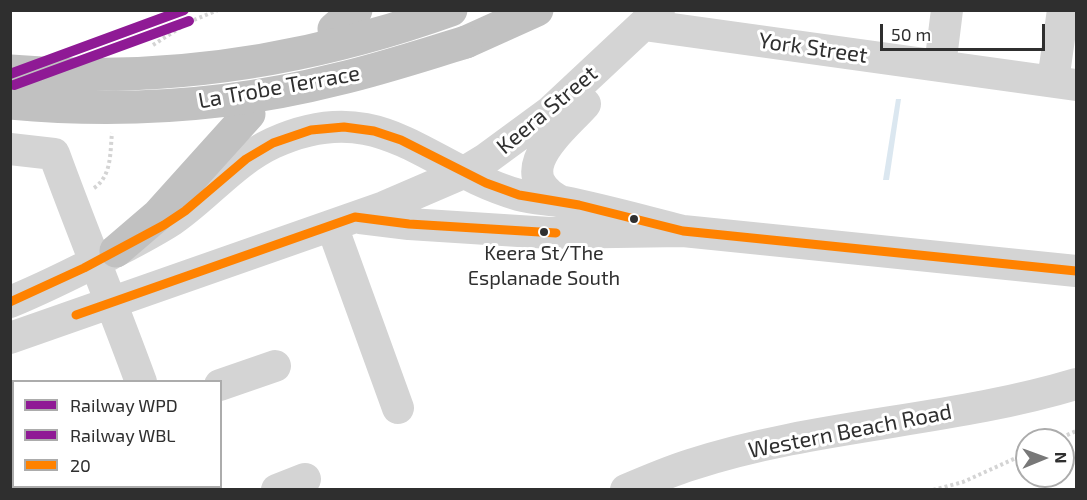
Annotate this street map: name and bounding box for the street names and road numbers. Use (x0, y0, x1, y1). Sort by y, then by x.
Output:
street label: York Street (757, 27, 869, 69)
street label: La Trobe Terrace (196, 60, 362, 114)
street label: Keera Street (491, 60, 603, 160)
street label: Western Beach Road (746, 398, 954, 464)

